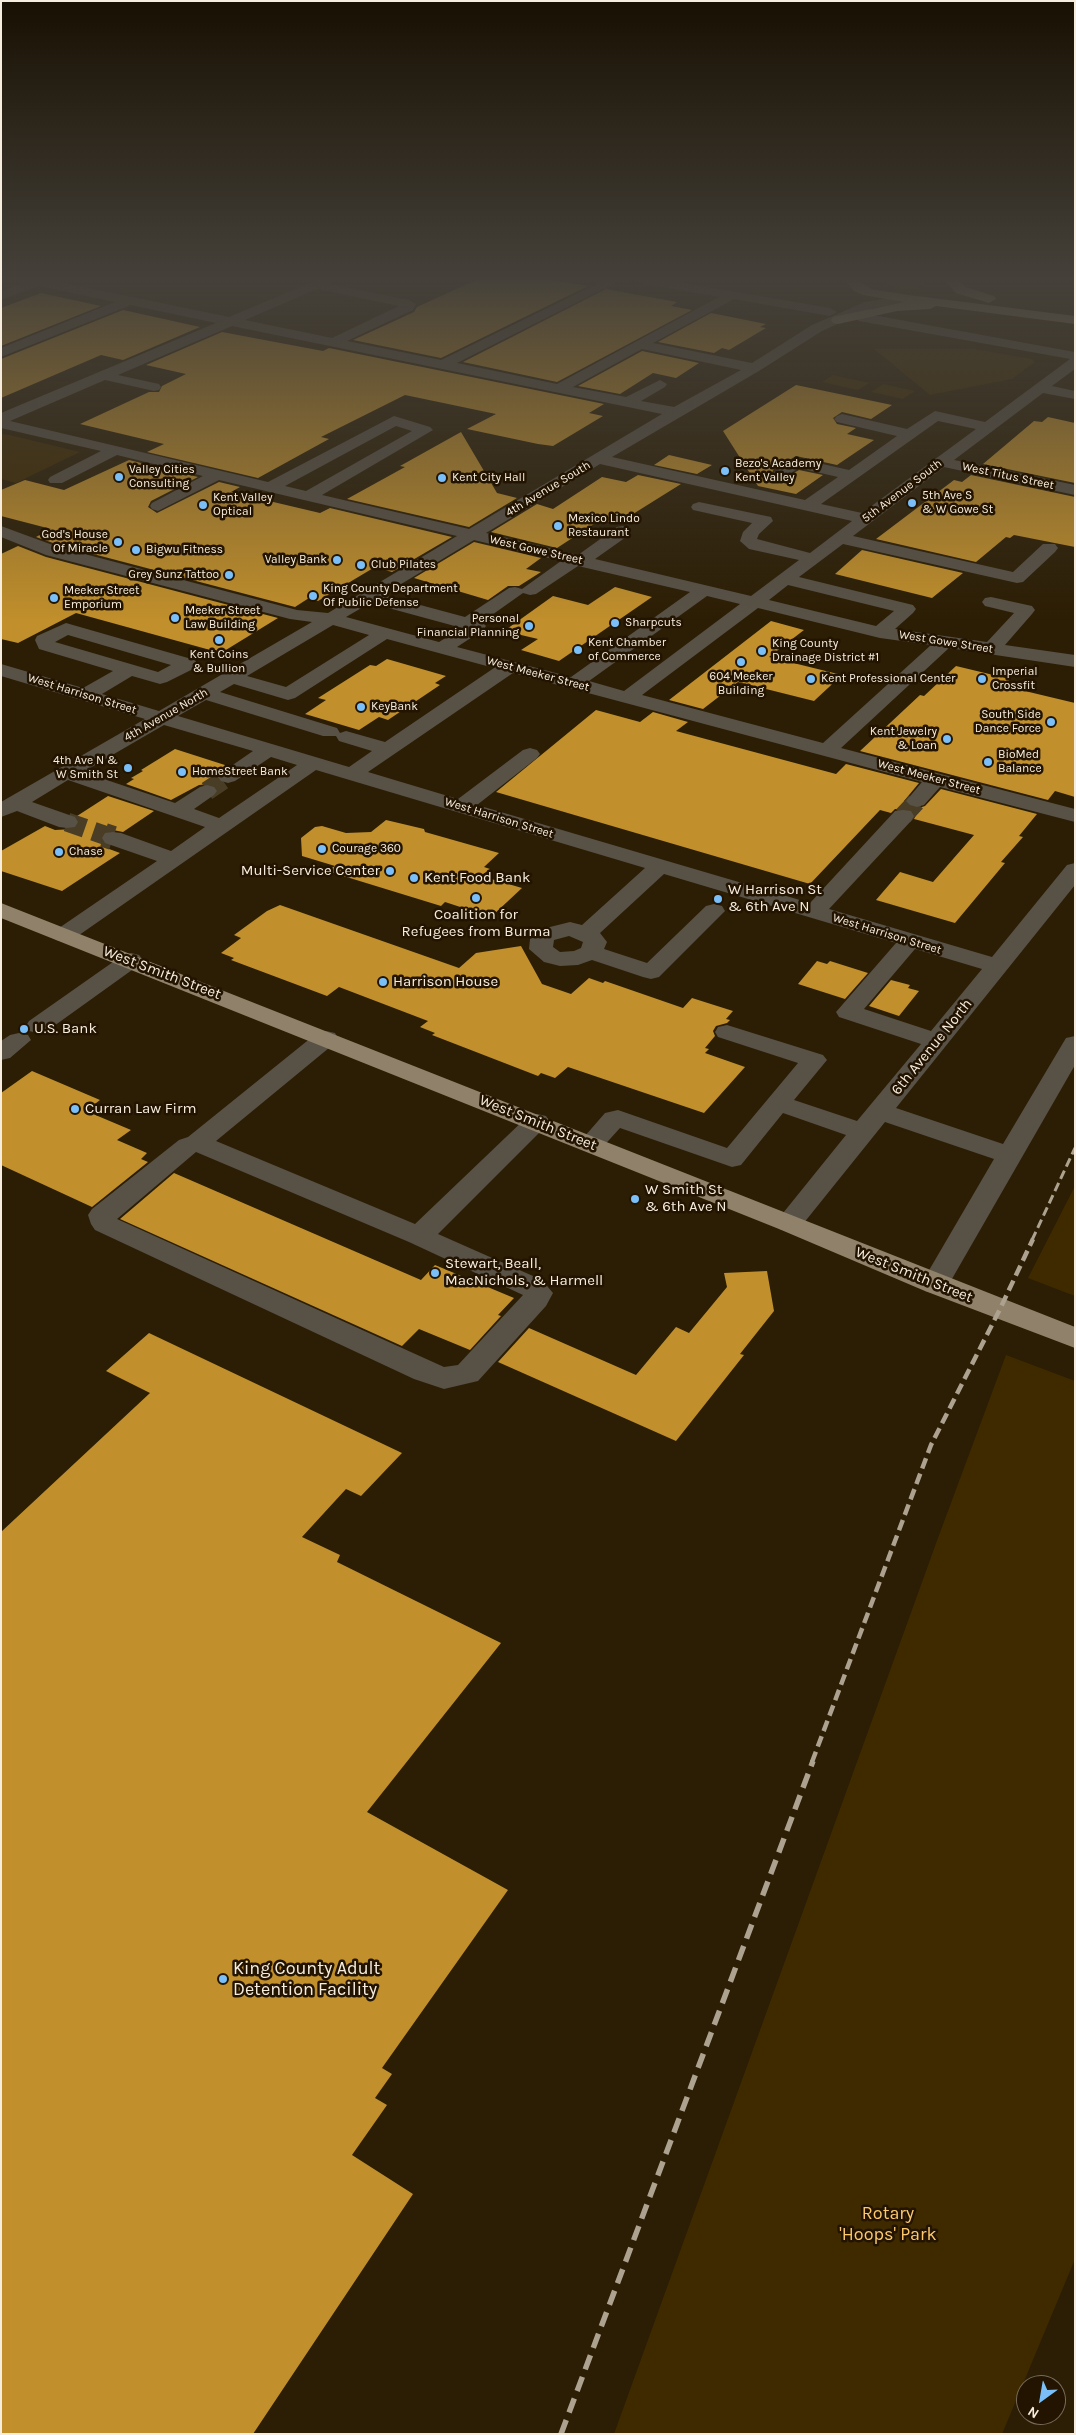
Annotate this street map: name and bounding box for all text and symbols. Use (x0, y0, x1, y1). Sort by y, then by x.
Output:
street label: 5th Avenue South (859, 456, 945, 526)
place label: Bezo's Academy Kent Valley (735, 457, 821, 485)
street label: 4th Avenue South (503, 458, 593, 520)
street label: West Titus Street (961, 459, 1055, 493)
place label: Valley Cities Consulting (129, 463, 195, 491)
marker: Bezo's Academy Kent Valley (719, 465, 731, 477)
marker: Valley Cities Consulting (113, 471, 125, 483)
place label: Kent City Hall (452, 471, 525, 485)
marker: Kent City Hall (436, 472, 448, 484)
place label: 5th Ave S & W Gowe St (922, 489, 993, 517)
place label: Kent Valley Optical (213, 491, 272, 519)
marker: 5th Ave S & W Gowe St (906, 497, 918, 509)
marker: Kent Valley Optical (197, 499, 209, 511)
place label: Mexico Lindo Restaurant (568, 512, 640, 540)
marker: Mexico Lindo Restaurant (552, 520, 564, 532)
place label: God's House Of Miracle (42, 528, 108, 556)
street label: West Gowe Street (488, 532, 584, 568)
marker: God's House Of Miracle (112, 536, 124, 548)
place label: Bigwu Fitness (146, 543, 223, 557)
marker: Bigwu Fitness (130, 544, 142, 556)
place label: Valley Bank (265, 553, 327, 567)
marker: Valley Bank (331, 554, 343, 566)
place label: Club Pilates (371, 558, 436, 572)
marker: Club Pilates (355, 559, 367, 571)
place label: Grey Sunz Tattoo (128, 568, 219, 582)
marker: Grey Sunz Tattoo (223, 569, 235, 581)
place label: King County Department Of Public Defense (323, 582, 458, 610)
place label: Meeker Street Emporium (64, 584, 140, 612)
marker: King County Department Of Public Defense (307, 590, 319, 602)
marker: Meeker Street Emporium (48, 592, 60, 604)
place label: Meeker Street Law Building (185, 604, 261, 632)
marker: Meeker Street Law Building (169, 612, 181, 624)
place label: Personal Financial Planning (417, 612, 519, 640)
place label: Sharpcuts (625, 616, 682, 630)
marker: Sharpcuts (609, 617, 621, 629)
marker: Personal Financial Planning (523, 620, 535, 632)
street label: West Gowe Street (898, 627, 994, 657)
marker: Kent Coins & Bullion (213, 634, 225, 646)
place label: Kent Chamber of Commerce (588, 636, 666, 664)
place label: King County Drainage District #1 (772, 637, 879, 665)
marker: Kent Chamber of Commerce (572, 644, 584, 656)
marker: King County Drainage District #1 (756, 645, 768, 657)
place label: Kent Coins & Bullion (189, 648, 249, 676)
street label: West Meeker Street (485, 653, 591, 695)
marker: 604 Meeker Building (735, 656, 747, 668)
place label: Imperial Crossfit (992, 665, 1038, 693)
place label: 604 Meeker Building (709, 670, 773, 698)
street label: West Harrison Street (26, 671, 138, 717)
place label: Kent Professional Center (821, 672, 955, 686)
marker: Kent Professional Center (805, 673, 817, 685)
marker: Imperial Crossfit (976, 673, 988, 685)
street label: 4th Avenue North (121, 685, 211, 745)
place label: KeyBank (371, 700, 418, 714)
marker: KeyBank (355, 701, 367, 713)
place label: South Side Dance Force (975, 708, 1041, 736)
marker: South Side Dance Force (1045, 716, 1057, 728)
place label: Kent Jewelry & Loan (870, 725, 937, 753)
marker: Kent Jewelry & Loan (941, 733, 953, 745)
place label: BioMed Balance (998, 748, 1042, 776)
place label: 4th Ave N & W Smith St (53, 754, 118, 782)
street label: West Meeker Street (876, 756, 982, 798)
marker: BioMed Balance (982, 756, 994, 768)
marker: 4th Ave N & W Smith St (122, 762, 134, 774)
place label: HomeStreet Bank (192, 765, 288, 779)
marker: HomeStreet Bank (176, 766, 188, 778)
street label: West Harrison Street (443, 795, 555, 841)
place label: Courage 360 (332, 842, 401, 856)
marker: Courage 360 (316, 843, 328, 855)
place label: Chase (69, 845, 103, 859)
marker: Chase (53, 846, 65, 858)
place label: Multi-Service Center (241, 862, 380, 880)
marker: Multi-Service Center (384, 865, 396, 877)
place label: Kent Food Bank (424, 869, 530, 887)
marker: Kent Food Bank (408, 872, 420, 884)
place label: W Harrison St & 6th Ave N (728, 881, 822, 916)
marker: Coalition for Refugees from Burma (470, 892, 482, 904)
marker: W Harrison St & 6th Ave N (712, 893, 724, 905)
place label: Coalition for Refugees from Burma (402, 906, 550, 941)
street label: West Harrison Street (831, 911, 943, 957)
street label: West Smith Street (101, 942, 223, 1004)
place label: Harrison House (393, 973, 498, 991)
marker: Harrison House (377, 976, 389, 988)
street label: 6th Avenue North (888, 995, 976, 1099)
place label: U.S. Bank (34, 1020, 97, 1038)
marker: U.S. Bank (18, 1023, 30, 1035)
street label: West Smith Street (477, 1091, 599, 1155)
place label: Curran Law Firm (85, 1100, 196, 1118)
marker: Curran Law Firm (69, 1103, 81, 1115)
place label: W Smith St & 6th Ave N (645, 1181, 726, 1216)
marker: W Smith St & 6th Ave N (629, 1193, 641, 1205)
street label: West Smith Street (853, 1243, 975, 1307)
place label: Stewart, Beall, MacNichols, & Harmell (445, 1255, 603, 1290)
marker: Stewart, Beall, MacNichols, & Harmell (429, 1267, 441, 1279)
place label: King County Adult Detention Facility (233, 1958, 380, 2000)
marker: King County Adult Detention Facility (217, 1973, 229, 1985)
park label: Rotary 'Hoops' Park (839, 2203, 937, 2246)
north arrow (1016, 2375, 1066, 2425)
text: N (1025, 2402, 1042, 2422)

